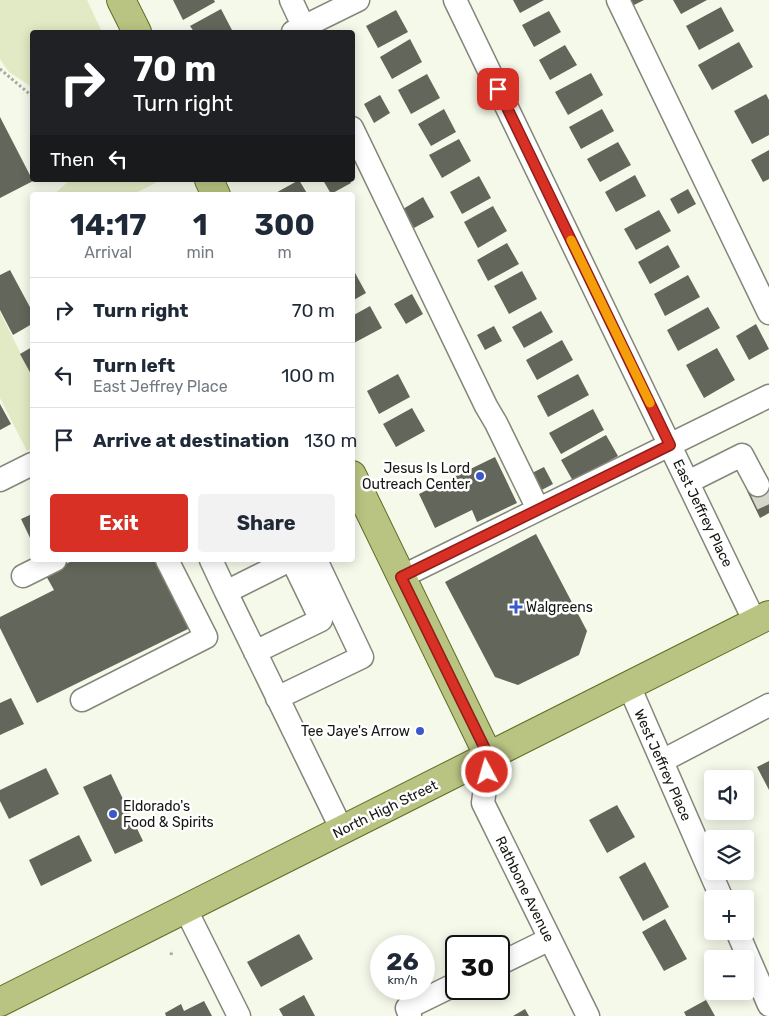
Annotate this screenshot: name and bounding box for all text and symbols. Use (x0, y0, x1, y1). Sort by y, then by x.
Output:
text: 70 m (133, 48, 216, 90)
icon: right (50, 50, 115, 115)
pin (477, 68, 519, 110)
icon: arrive (484, 75, 512, 103)
text: Turn right (133, 90, 233, 117)
icon: left (104, 145, 132, 173)
text: Then (50, 148, 94, 171)
text: 14:17 (70, 207, 146, 243)
text: 1 (193, 207, 208, 243)
text: 300 (254, 207, 315, 243)
text: Arrival (84, 243, 132, 262)
text: min (186, 243, 214, 262)
text: m (277, 243, 292, 262)
icon: right (50, 296, 78, 324)
text: Turn right (93, 299, 188, 322)
text: 70 m (292, 299, 335, 322)
text: Turn left (93, 354, 175, 377)
icon: left (50, 361, 78, 389)
text: 100 m (281, 364, 335, 387)
text: East Jeffrey Place (93, 377, 228, 396)
icon: arrive (50, 426, 78, 454)
text: Arrive at destination (93, 429, 289, 452)
text: 130 m (304, 429, 357, 452)
street label: East Jeffrey Place (669, 457, 736, 570)
place label: Jesus Is Lord Outreach Center (362, 460, 471, 493)
marker: Jesus Is Lord Outreach Center (474, 470, 486, 482)
button: Exit (50, 494, 188, 552)
button: Share (198, 494, 335, 552)
place label: Walgreens (526, 599, 593, 616)
marker: Walgreens (510, 601, 522, 613)
street label: West Jeffrey Place (630, 707, 695, 824)
place label: Tee Jaye's Arrow (301, 723, 410, 740)
marker: Tee Jaye's Arrow (414, 725, 426, 737)
position arrow (460, 745, 512, 797)
map controls (704, 770, 754, 1000)
button: sound (704, 770, 754, 820)
street label: North High Street (330, 776, 441, 842)
place label: Eldorado's Food & Spirits (123, 798, 214, 831)
marker: Eldorado's Food & Spirits (107, 808, 119, 820)
button: layers (704, 830, 754, 880)
street label: Rathbone Avenue (492, 834, 558, 945)
button: + (704, 890, 754, 940)
speed limit sign: 30 (445, 935, 510, 1000)
text: 26 (386, 947, 419, 976)
button: − (704, 950, 754, 1000)
text: km/h (388, 973, 417, 987)

